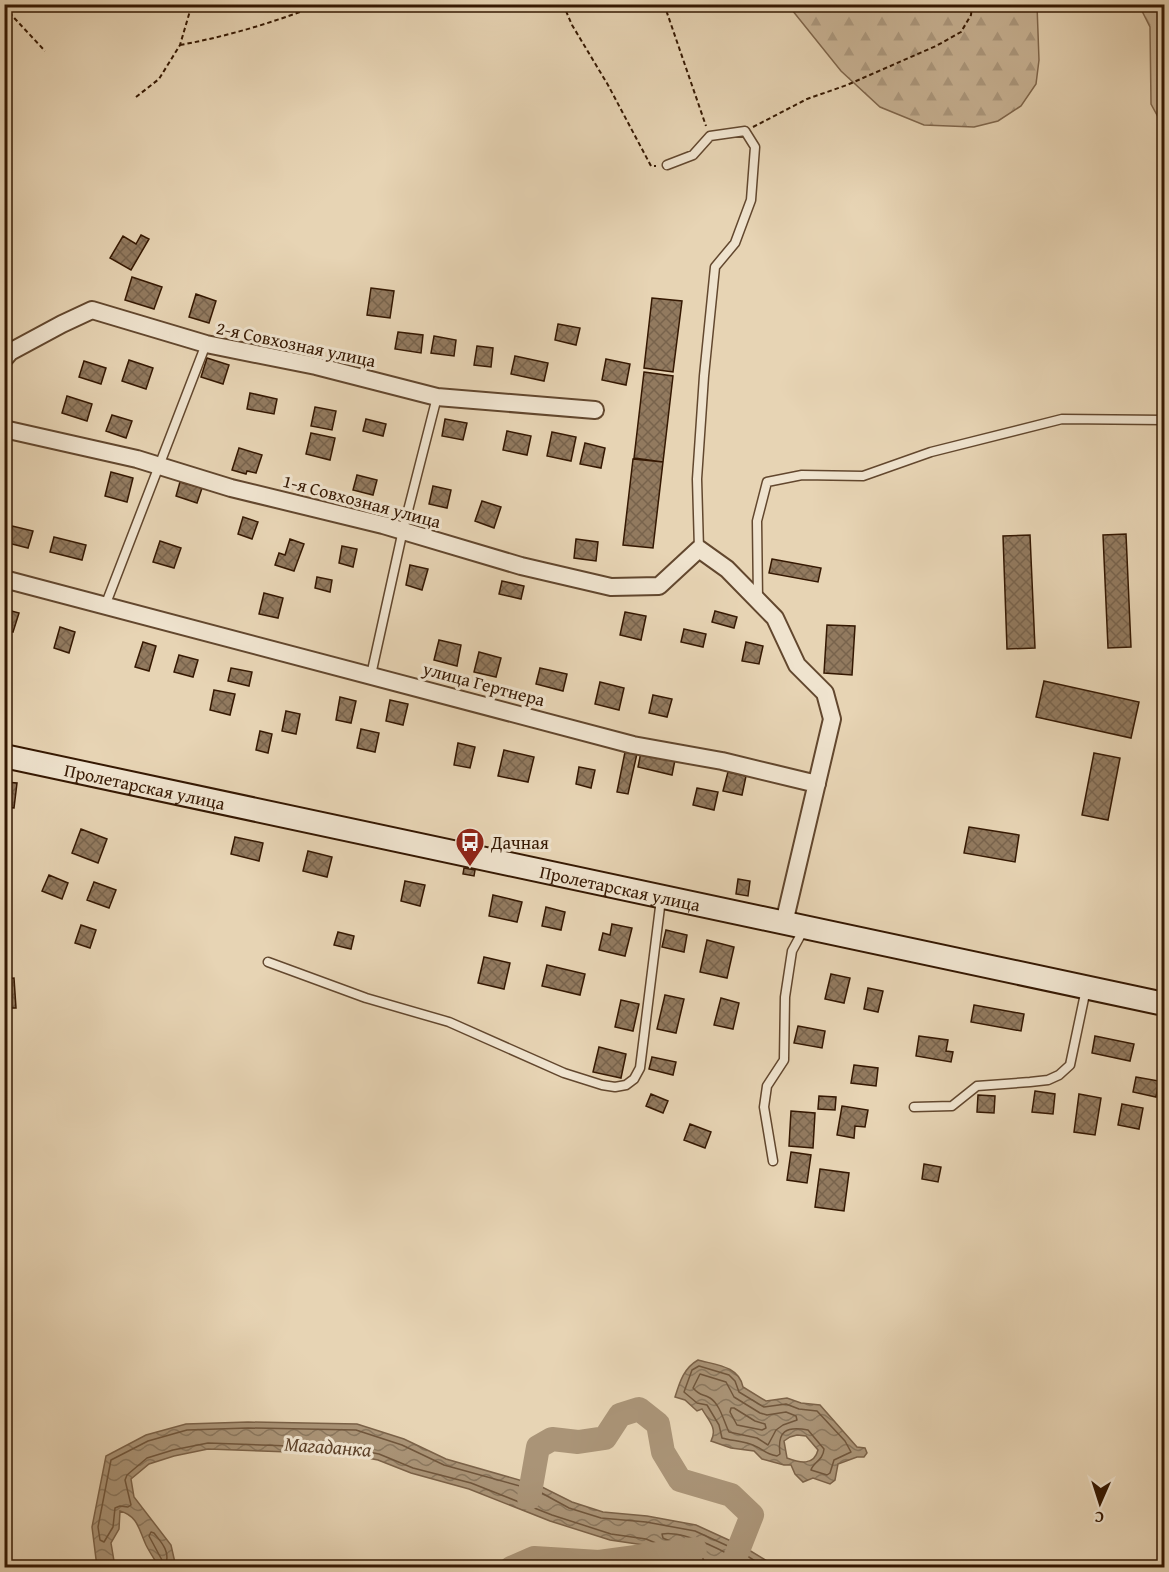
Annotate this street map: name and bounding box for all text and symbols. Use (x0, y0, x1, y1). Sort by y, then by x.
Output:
street label: 2-я Совхозная улица (214, 314, 379, 374)
street label: 1-я Совхозная улица (280, 467, 444, 535)
street label: улица Гертнера (419, 654, 548, 713)
street label: Пролетарская улица (62, 756, 228, 816)
bus stop icon: Дачная (454, 826, 486, 868)
place label: Дачная (490, 829, 549, 856)
street label: Пролетарская улица (537, 857, 703, 918)
water label: Магаданка (283, 1428, 373, 1464)
north arrow (1070, 1473, 1130, 1533)
text: С (1094, 1506, 1104, 1530)

